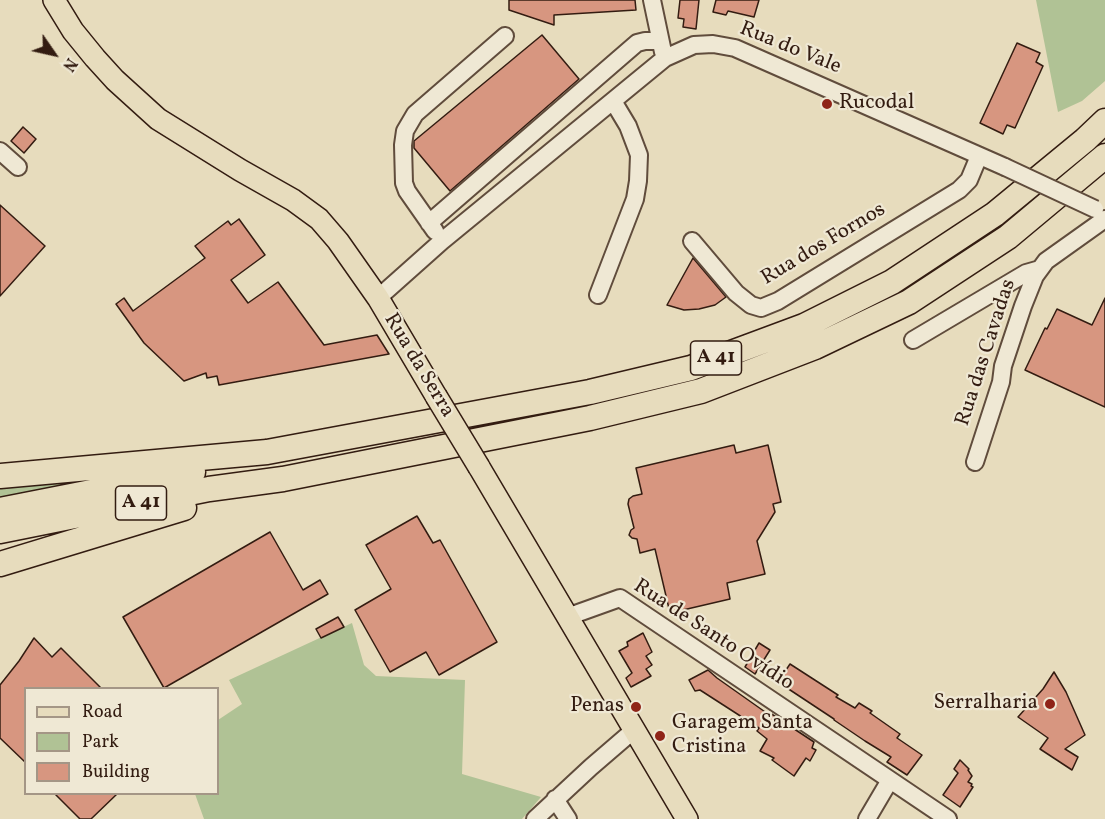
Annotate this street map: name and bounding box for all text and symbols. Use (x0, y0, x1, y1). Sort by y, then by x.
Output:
street label: Rua do Vale (736, 17, 844, 81)
north arrow (24, 24, 84, 84)
text: N (57, 53, 81, 75)
place label: Rucodal (839, 91, 914, 117)
marker: Rucodal (820, 97, 834, 111)
street label: Rua dos Fornos (757, 198, 891, 292)
street label: Rua das Cavadas (951, 276, 1023, 430)
street label: Rua da Serra (377, 309, 459, 423)
road number: A 41 (690, 341, 742, 375)
road number: A 41 (116, 486, 166, 520)
street label: Rua de Santo Ovídio (628, 575, 798, 697)
legend (24, 687, 219, 795)
place label: Serralharia (934, 691, 1038, 717)
place label: Penas (570, 694, 624, 720)
marker: Serralharia (1043, 697, 1057, 711)
text: Road (82, 700, 123, 725)
marker: Penas (629, 700, 643, 714)
place label: Garagem Santa Cristina (672, 711, 813, 761)
marker: Garagem Santa Cristina (653, 729, 667, 743)
text: Park (82, 730, 119, 755)
text: Building (82, 760, 150, 785)

